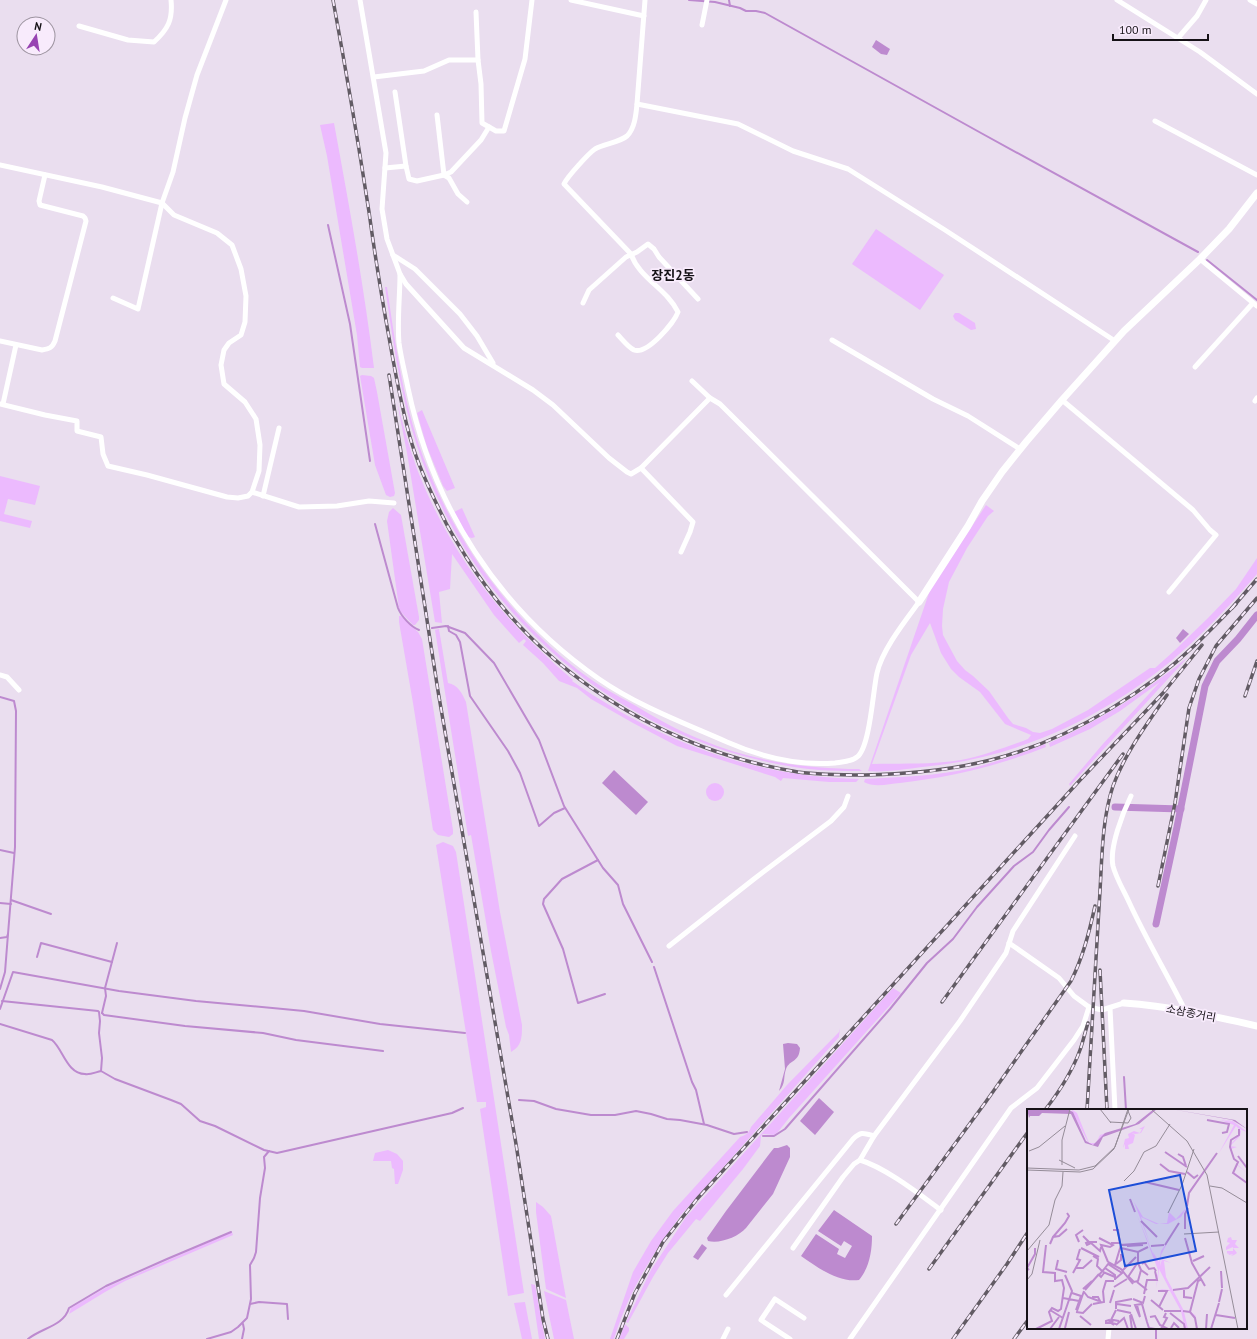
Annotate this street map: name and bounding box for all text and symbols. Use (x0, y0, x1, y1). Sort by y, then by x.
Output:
north arrow (16, 16, 56, 56)
scale bar (1113, 16, 1208, 42)
text: N (33, 19, 43, 34)
text: 100 m (1119, 22, 1152, 37)
district label: 장진2동 (651, 267, 695, 284)
street label: 소삼종거리 (1165, 1001, 1217, 1025)
inset map (1027, 1109, 1247, 1329)

